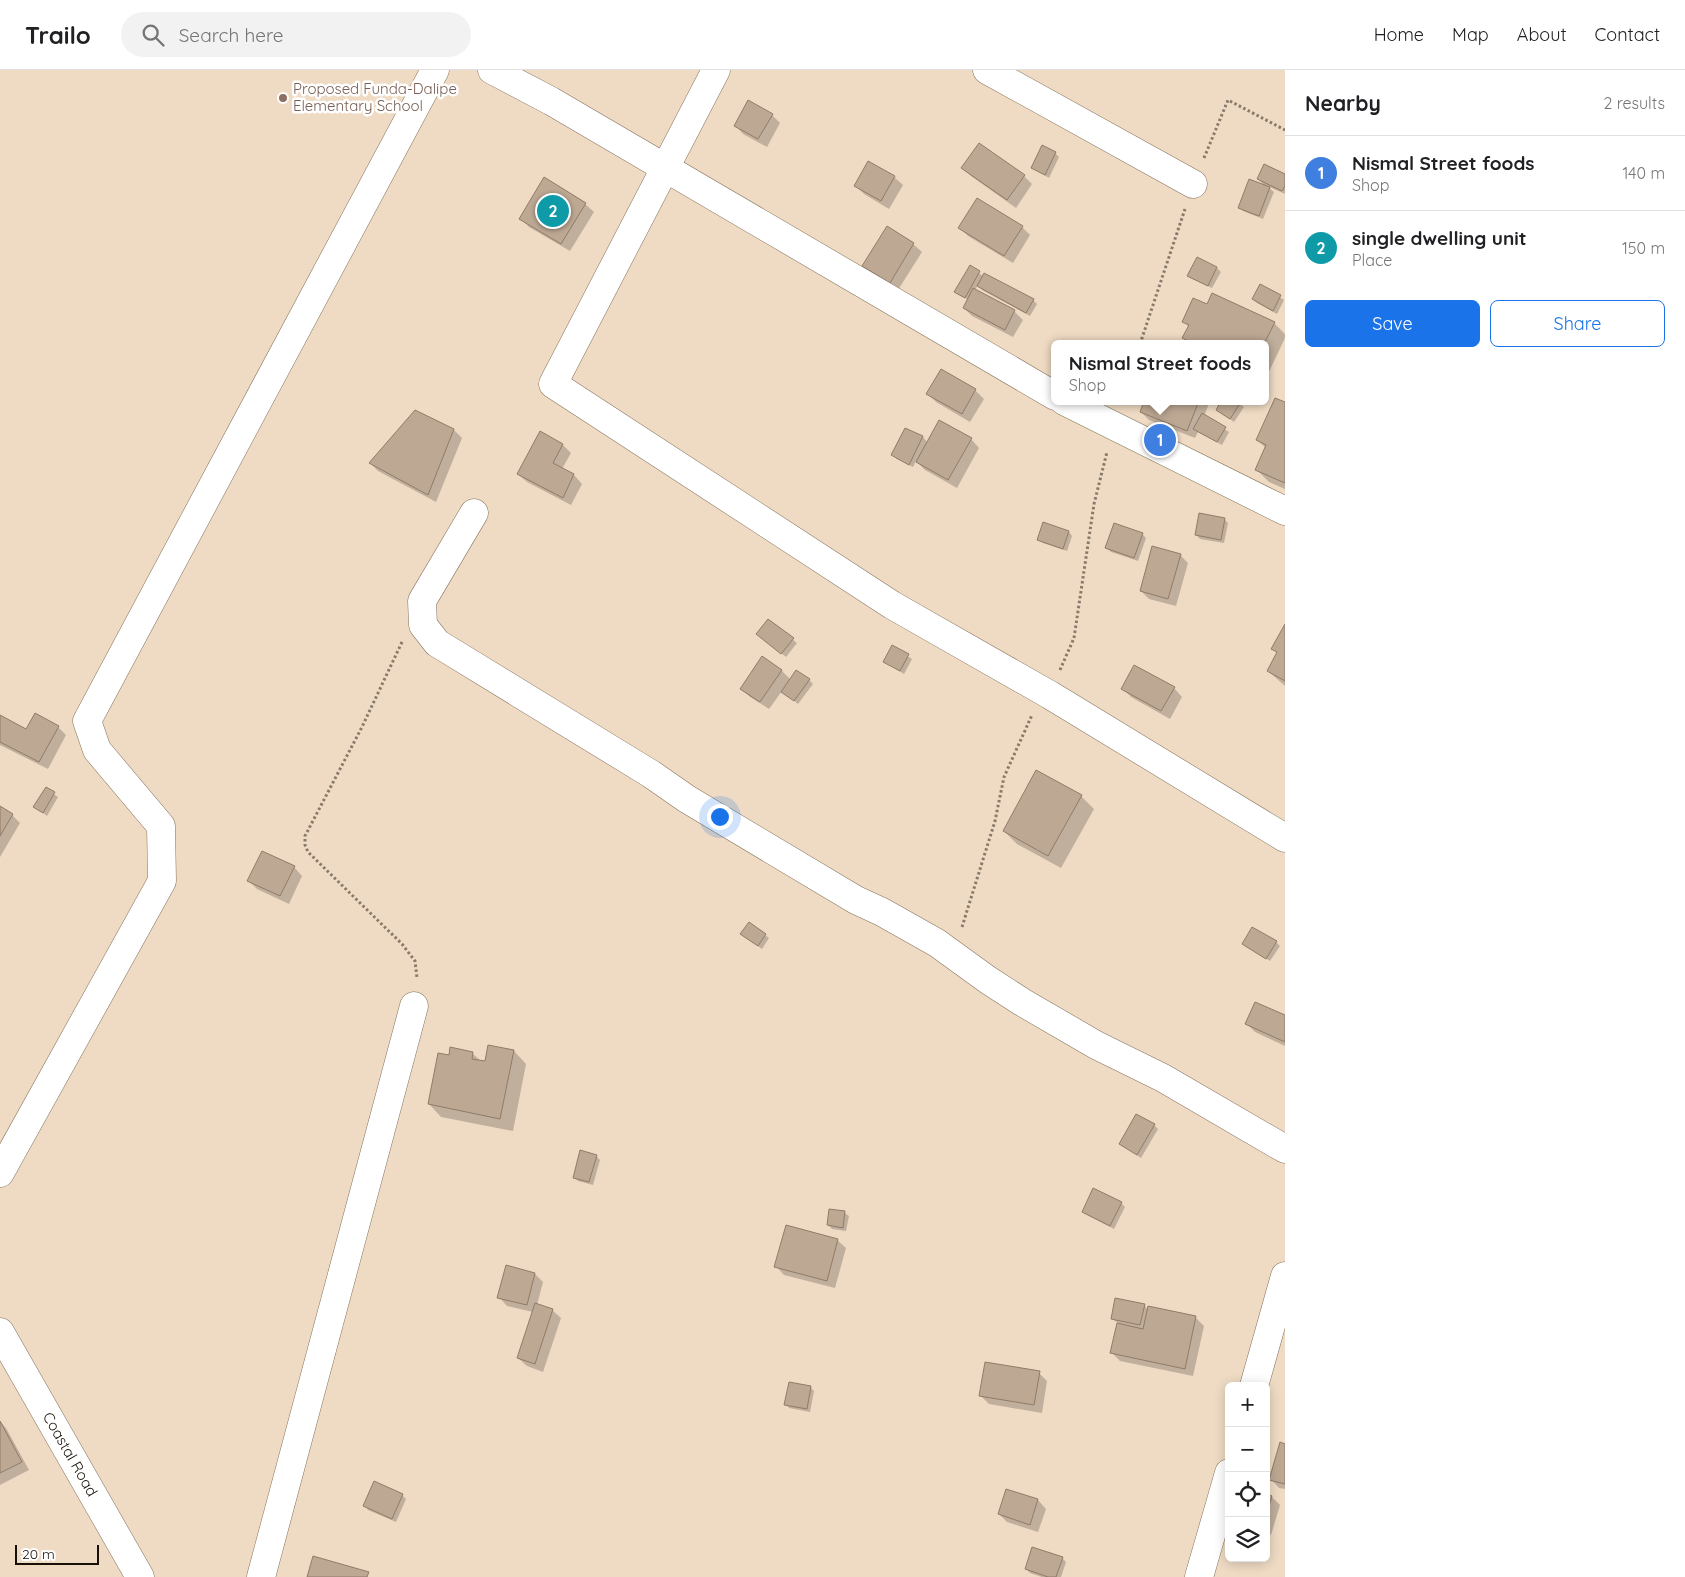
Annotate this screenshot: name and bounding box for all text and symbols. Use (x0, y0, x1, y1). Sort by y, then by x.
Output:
search box (121, 12, 471, 57)
text: Trailo (25, 20, 91, 50)
icon: search (139, 21, 167, 49)
text: Search here (179, 23, 284, 47)
text: Home (1374, 23, 1424, 46)
text: Map (1452, 23, 1489, 46)
text: About (1517, 23, 1567, 46)
text: Contact (1595, 23, 1660, 46)
place label: Proposed Funda-Dalipe Elementary School (293, 79, 457, 115)
text: Nearby (1305, 90, 1381, 116)
marker: Proposed Funda-Dalipe Elementary School (277, 92, 289, 104)
text: 2 results (1603, 93, 1665, 113)
text: Nismal Street foods (1352, 151, 1535, 175)
text: 1 (1318, 163, 1324, 183)
text: 140 m (1622, 163, 1665, 183)
text: Shop (1352, 175, 1389, 195)
pin: 2 (537, 192, 569, 230)
text: single dwelling unit (1352, 226, 1527, 250)
text: 2 (1316, 238, 1326, 258)
text: 150 m (1622, 238, 1665, 258)
text: Place (1352, 250, 1392, 270)
button: Save (1305, 300, 1480, 347)
button: Share (1490, 300, 1665, 347)
popup (1051, 340, 1269, 405)
text: Nismal Street foods (1069, 351, 1251, 375)
text: Shop (1069, 375, 1106, 395)
pin: 1 (1144, 421, 1176, 459)
your location (707, 804, 733, 830)
map controls (1225, 1382, 1270, 1562)
button: + (1225, 1382, 1270, 1427)
street label: Coastal Road (39, 1409, 102, 1500)
button: − (1225, 1427, 1270, 1472)
button: locate (1225, 1472, 1270, 1517)
button: layers (1225, 1517, 1270, 1562)
scale bar (15, 1542, 99, 1565)
text: 20 m (22, 1545, 55, 1563)

